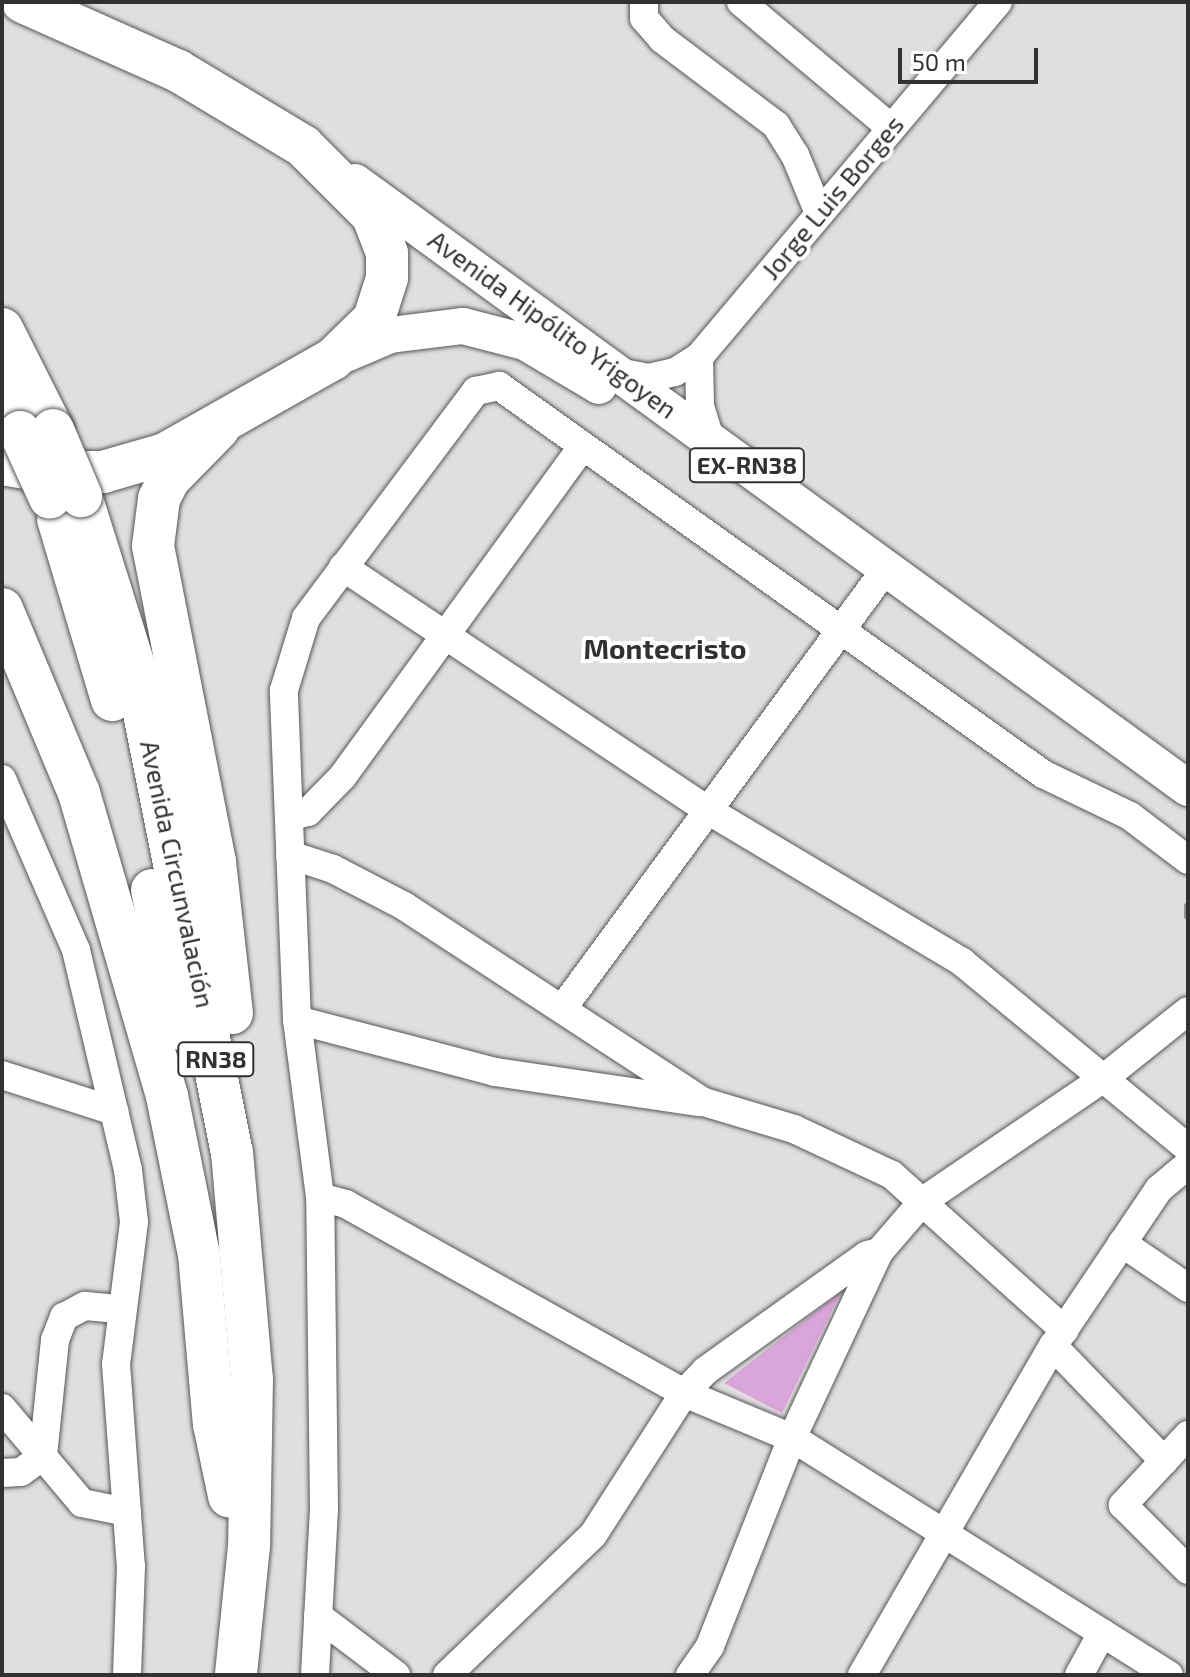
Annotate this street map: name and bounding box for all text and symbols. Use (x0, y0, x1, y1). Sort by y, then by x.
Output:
scale bar (902, 32, 1042, 82)
text: 50 m (912, 47, 966, 76)
street label: Jorge Luis Borges (754, 109, 910, 285)
street label: Avenida Hipólito Yrigoyen (423, 223, 683, 425)
road number: EX-RN38 (687, 445, 807, 485)
district label: Montecristo (583, 631, 747, 665)
street label: Avenida Circunvalación (134, 737, 222, 1011)
road number: RN38 (176, 1039, 256, 1079)

